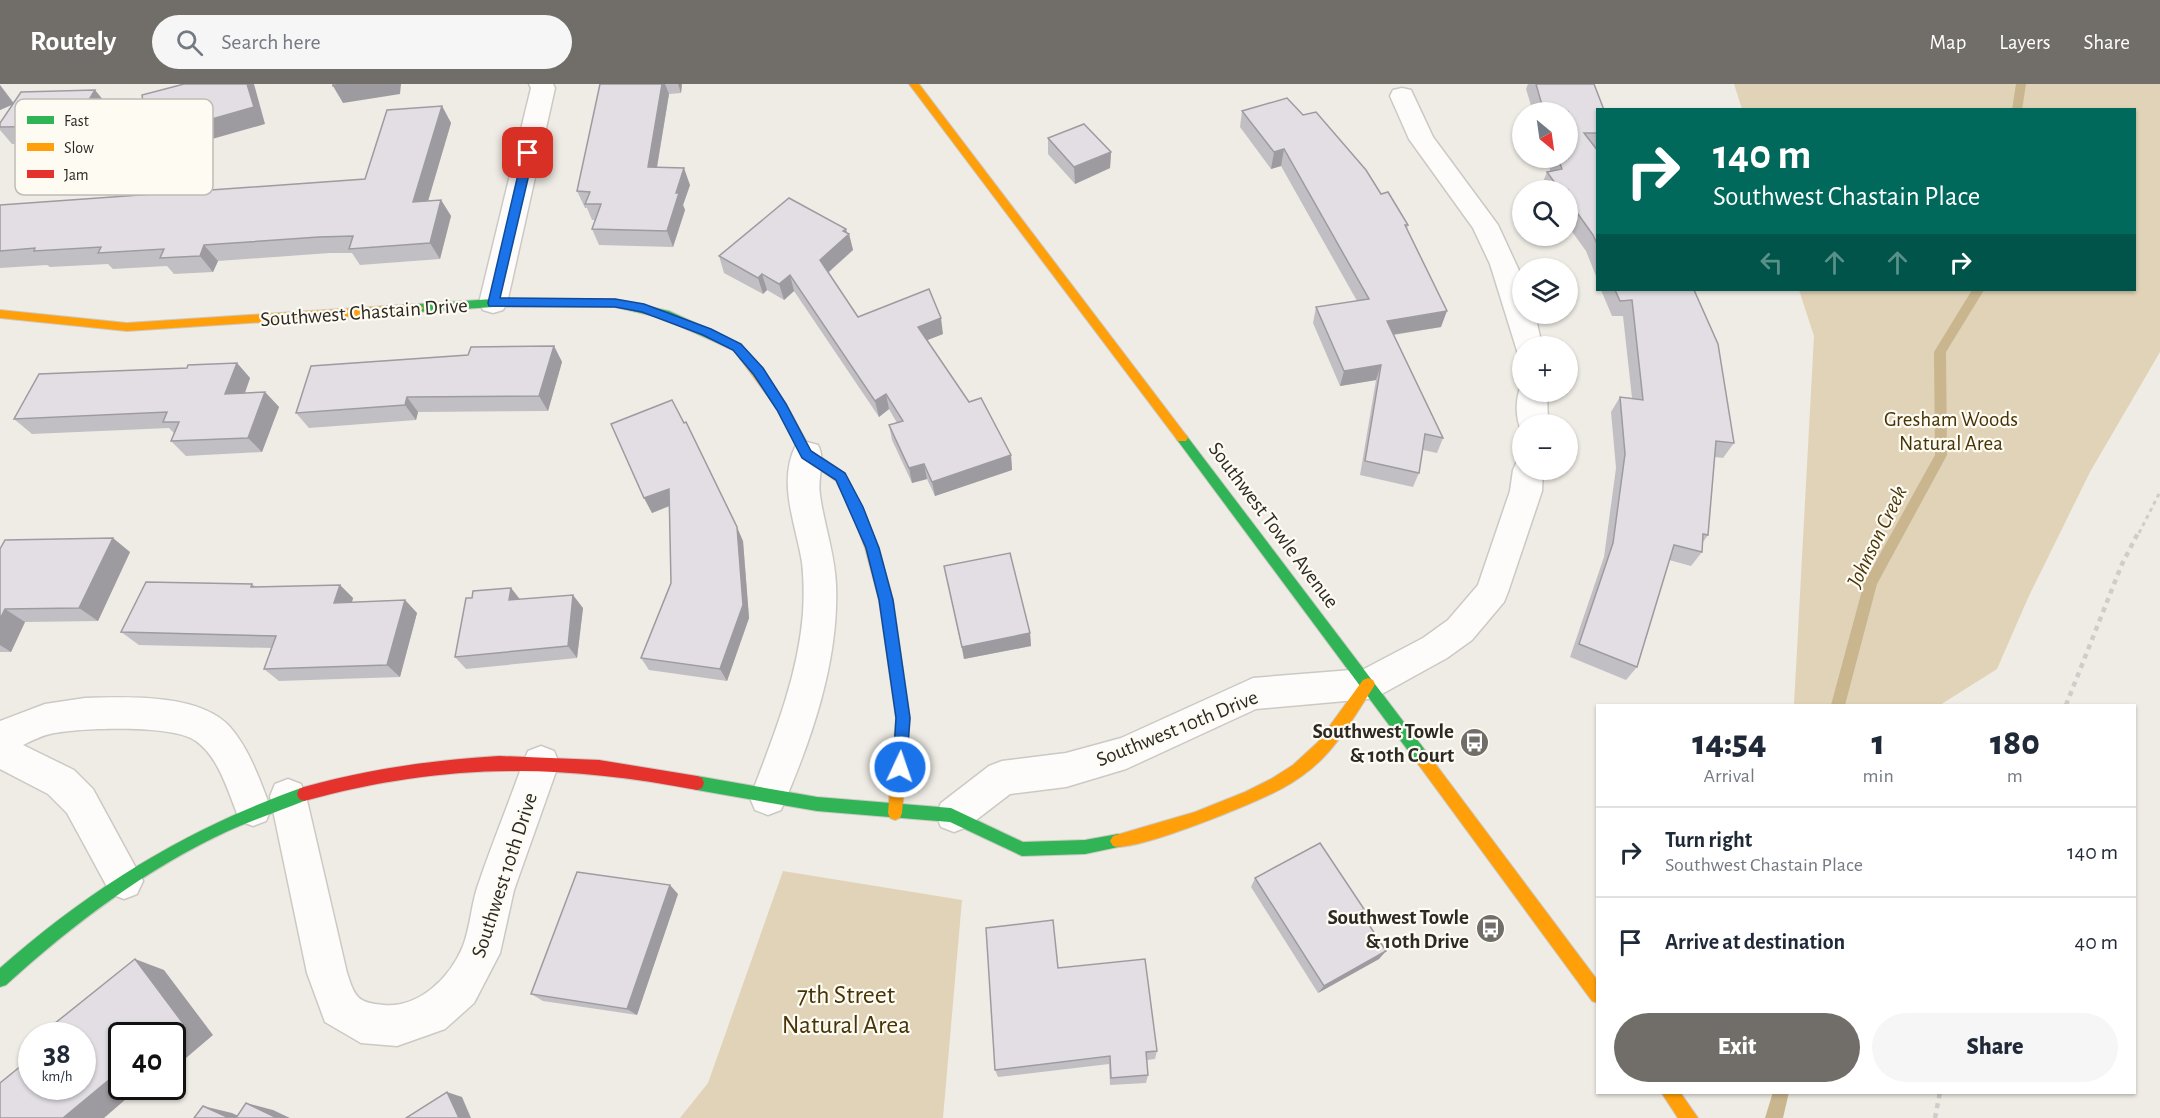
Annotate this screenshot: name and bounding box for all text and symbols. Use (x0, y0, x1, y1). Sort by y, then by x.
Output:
search box (152, 15, 572, 69)
icon: search (173, 26, 206, 59)
text: Routely (30, 28, 116, 56)
text: Search here (221, 31, 321, 53)
text: Map (1930, 32, 1966, 53)
text: Layers (1999, 32, 2050, 53)
text: Share (2083, 32, 2130, 53)
legend (15, 99, 213, 195)
north arrow (1512, 102, 1578, 168)
map controls (1512, 102, 1578, 480)
text: Fast (64, 113, 89, 129)
pin (502, 127, 553, 178)
icon: right (1614, 132, 1692, 210)
text: 140 m (1713, 134, 1811, 176)
icon: arrive (511, 136, 544, 169)
text: Slow (64, 140, 94, 156)
text: Jam (64, 167, 89, 183)
button: search (1512, 180, 1578, 246)
text: Southwest Chastain Place (1713, 183, 1980, 210)
icon: left (1755, 246, 1788, 279)
icon: ahead (1818, 246, 1851, 279)
icon: ahead (1881, 246, 1914, 279)
icon: right (1944, 246, 1977, 279)
button: layers (1512, 258, 1578, 324)
street label: Southwest Chastain Drive (260, 295, 469, 330)
button: + (1512, 336, 1578, 402)
park label: Gresham Woods Natural Area (1884, 409, 2018, 454)
button: − (1512, 414, 1578, 480)
street label: Southwest Towle Avenue (1204, 438, 1343, 612)
water label: Johnson Creek (1843, 482, 1911, 591)
street label: Southwest 10th Drive (1093, 686, 1261, 770)
place label: Southwest Towle & 10th Court (1312, 721, 1454, 766)
text: 14:54 (1692, 725, 1766, 761)
text: 1 (1872, 725, 1885, 761)
text: 180 (1990, 725, 2040, 761)
bus stop icon: Southwest Towle & 10th Court (1459, 727, 1491, 759)
position arrow (868, 735, 932, 799)
text: Arrival (1704, 766, 1755, 786)
text: min (1863, 766, 1894, 786)
text: m (2007, 766, 2023, 786)
street label: Southwest 10th Drive (468, 790, 541, 960)
text: Turn right (1665, 829, 1752, 851)
icon: right (1614, 836, 1647, 869)
text: 140 m (2067, 841, 2118, 863)
text: Southwest Chastain Place (1665, 855, 1863, 875)
place label: Southwest Towle & 10th Drive (1327, 907, 1469, 952)
bus stop icon: Southwest Towle & 10th Drive (1474, 913, 1506, 945)
icon: arrive (1614, 926, 1647, 959)
text: Arrive at destination (1665, 931, 1845, 953)
text: 40 m (2075, 931, 2118, 953)
park label: 7th Street Natural Area (782, 982, 910, 1038)
button: Exit (1614, 1013, 1860, 1082)
button: Share (1872, 1013, 2118, 1082)
speed limit sign: 40 (108, 1022, 186, 1100)
text: 38 (43, 1039, 71, 1069)
text: km/h (42, 1069, 72, 1084)

